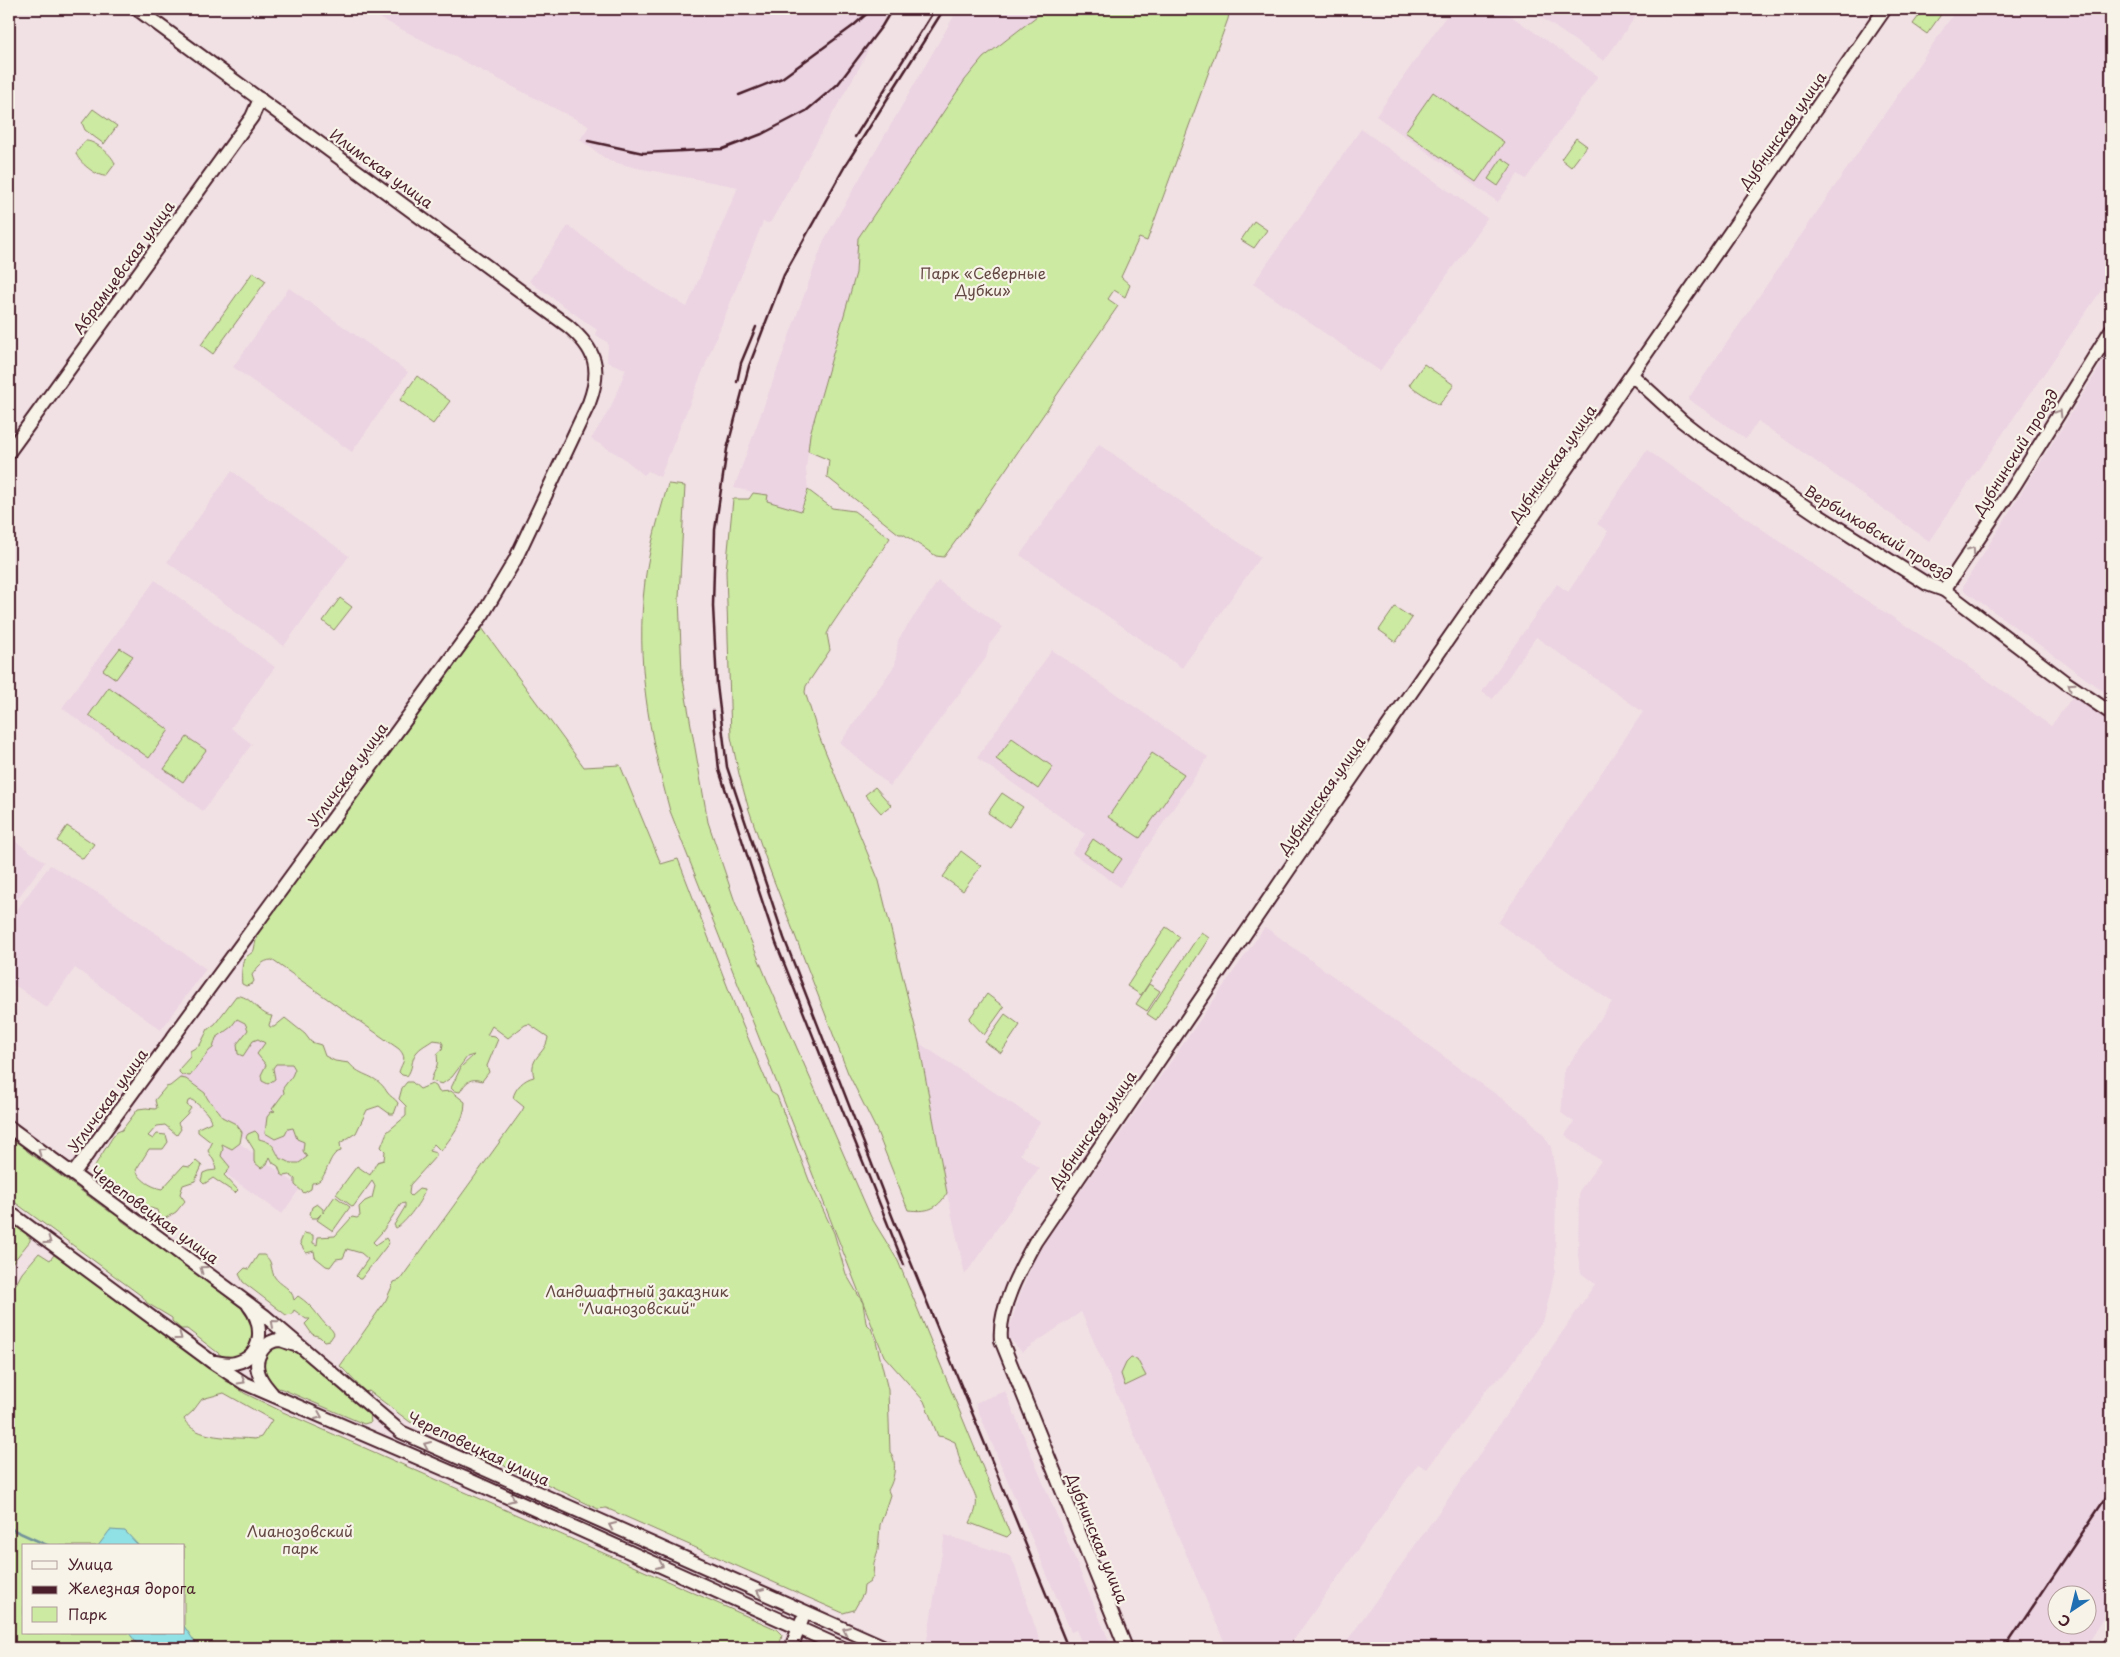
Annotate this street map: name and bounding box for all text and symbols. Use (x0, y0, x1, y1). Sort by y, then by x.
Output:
street label: Дубнинская улица (1732, 66, 1832, 194)
street label: Илимская улица (325, 123, 439, 214)
street label: Абрамцевская улица (67, 195, 180, 338)
park label: Парк «Северные Дубки» (920, 261, 1046, 301)
street label: Дубнинский проезд (1966, 384, 2063, 521)
street label: Дубнинская улица (1502, 399, 1602, 527)
one-way arrow (2053, 409, 2063, 418)
street label: Вербилковский проезд (1801, 479, 1957, 585)
one-way arrow (1966, 546, 1975, 556)
one-way arrow (2067, 683, 2077, 692)
street label: Угличская улица (301, 717, 393, 831)
street label: Дубнинская улица (1271, 731, 1371, 859)
street label: Угличская улица (61, 1043, 153, 1157)
street label: Дубнинская улица (1042, 1065, 1142, 1193)
one-way arrow (37, 1148, 47, 1157)
street label: Череповецкая улица (86, 1159, 225, 1269)
one-way arrow (42, 1235, 51, 1243)
one-way arrow (199, 1266, 209, 1275)
park label: Ландшафтный заказник "Лианозовский" (545, 1279, 729, 1319)
one-way arrow (271, 1320, 280, 1329)
one-way arrow (173, 1331, 183, 1340)
one-way arrow (237, 1375, 246, 1385)
street label: Череповецкая улица (404, 1405, 554, 1491)
one-way arrow (315, 1411, 323, 1421)
one-way arrow (423, 1440, 432, 1451)
street label: Дубнинская улица (1061, 1468, 1135, 1607)
one-way arrow (507, 1492, 516, 1503)
park label: Лианозовский парк (247, 1519, 353, 1559)
one-way arrow (608, 1522, 617, 1533)
legend (22, 1544, 185, 1634)
text: Улица (68, 1552, 113, 1575)
one-way arrow (655, 1559, 664, 1570)
text: Железная дорога (68, 1576, 196, 1599)
north arrow (2048, 1584, 2098, 1634)
one-way arrow (756, 1587, 765, 1598)
text: Парк (68, 1602, 107, 1625)
text: С (2054, 1609, 2075, 1633)
one-way arrow (842, 1625, 851, 1636)

